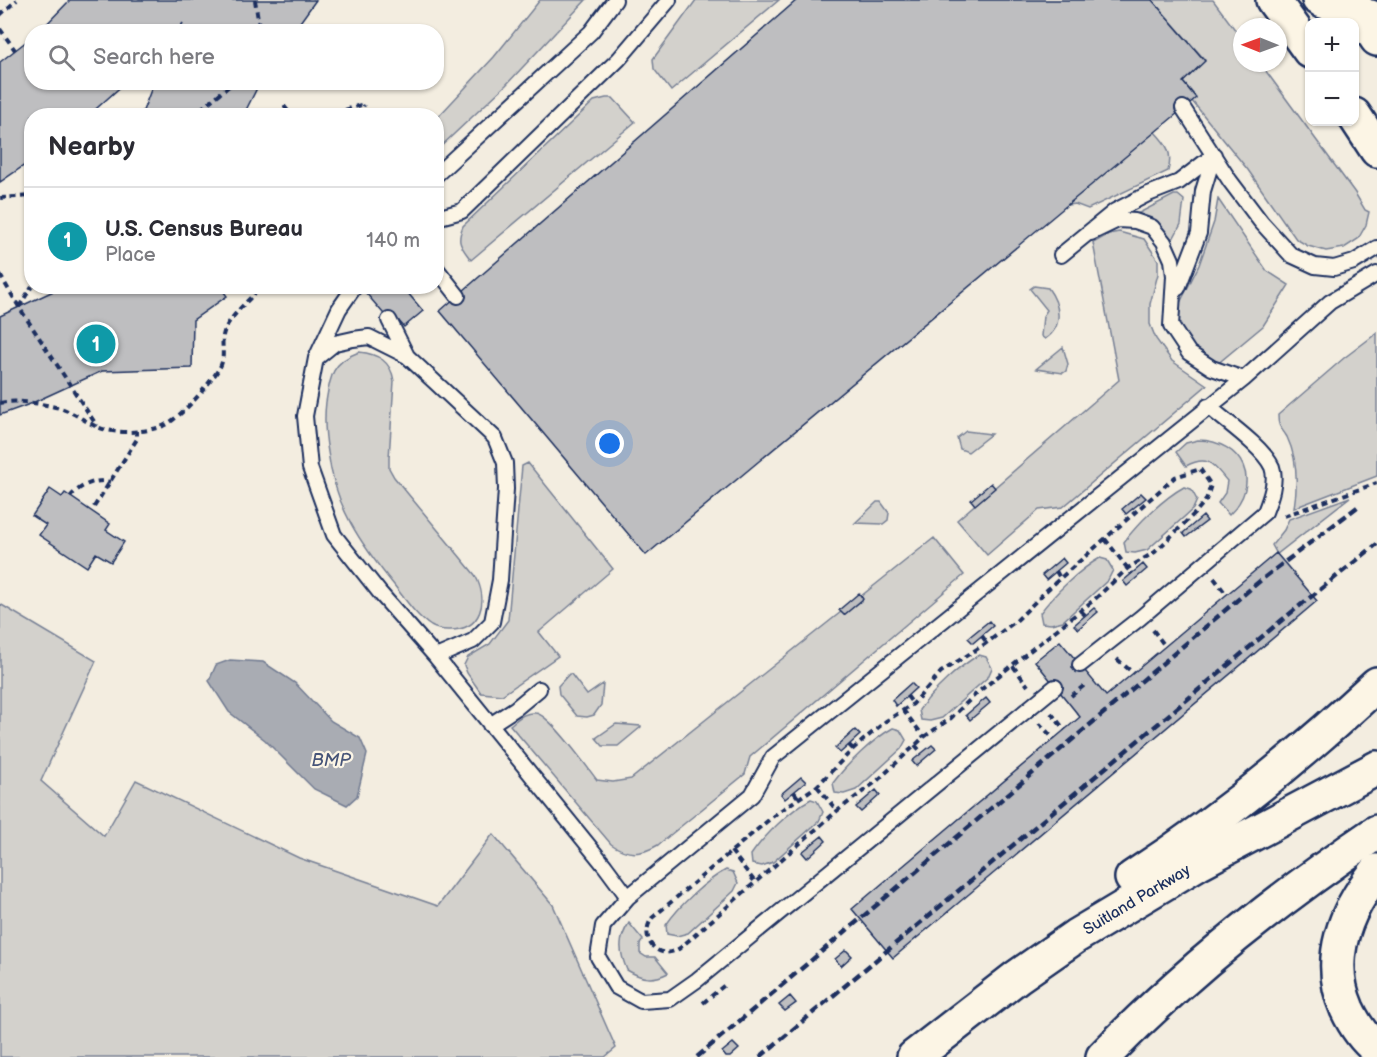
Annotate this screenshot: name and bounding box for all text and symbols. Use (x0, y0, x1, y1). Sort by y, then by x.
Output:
north arrow (1233, 18, 1287, 72)
map controls (1305, 18, 1359, 126)
button: + (1305, 18, 1359, 72)
search box (24, 24, 444, 90)
icon: search (45, 41, 78, 74)
text: Search here (93, 44, 215, 71)
button: − (1305, 72, 1359, 126)
text: Nearby (48, 132, 135, 163)
text: U.S. Census Bureau (105, 216, 303, 243)
text: 1 (63, 229, 72, 253)
text: 140 m (366, 229, 420, 253)
text: Place (105, 243, 156, 267)
pin: 1 (76, 322, 116, 366)
your location (595, 429, 624, 458)
water label: BMP (311, 750, 351, 771)
street label: Suitland Parkway (1080, 860, 1194, 939)

